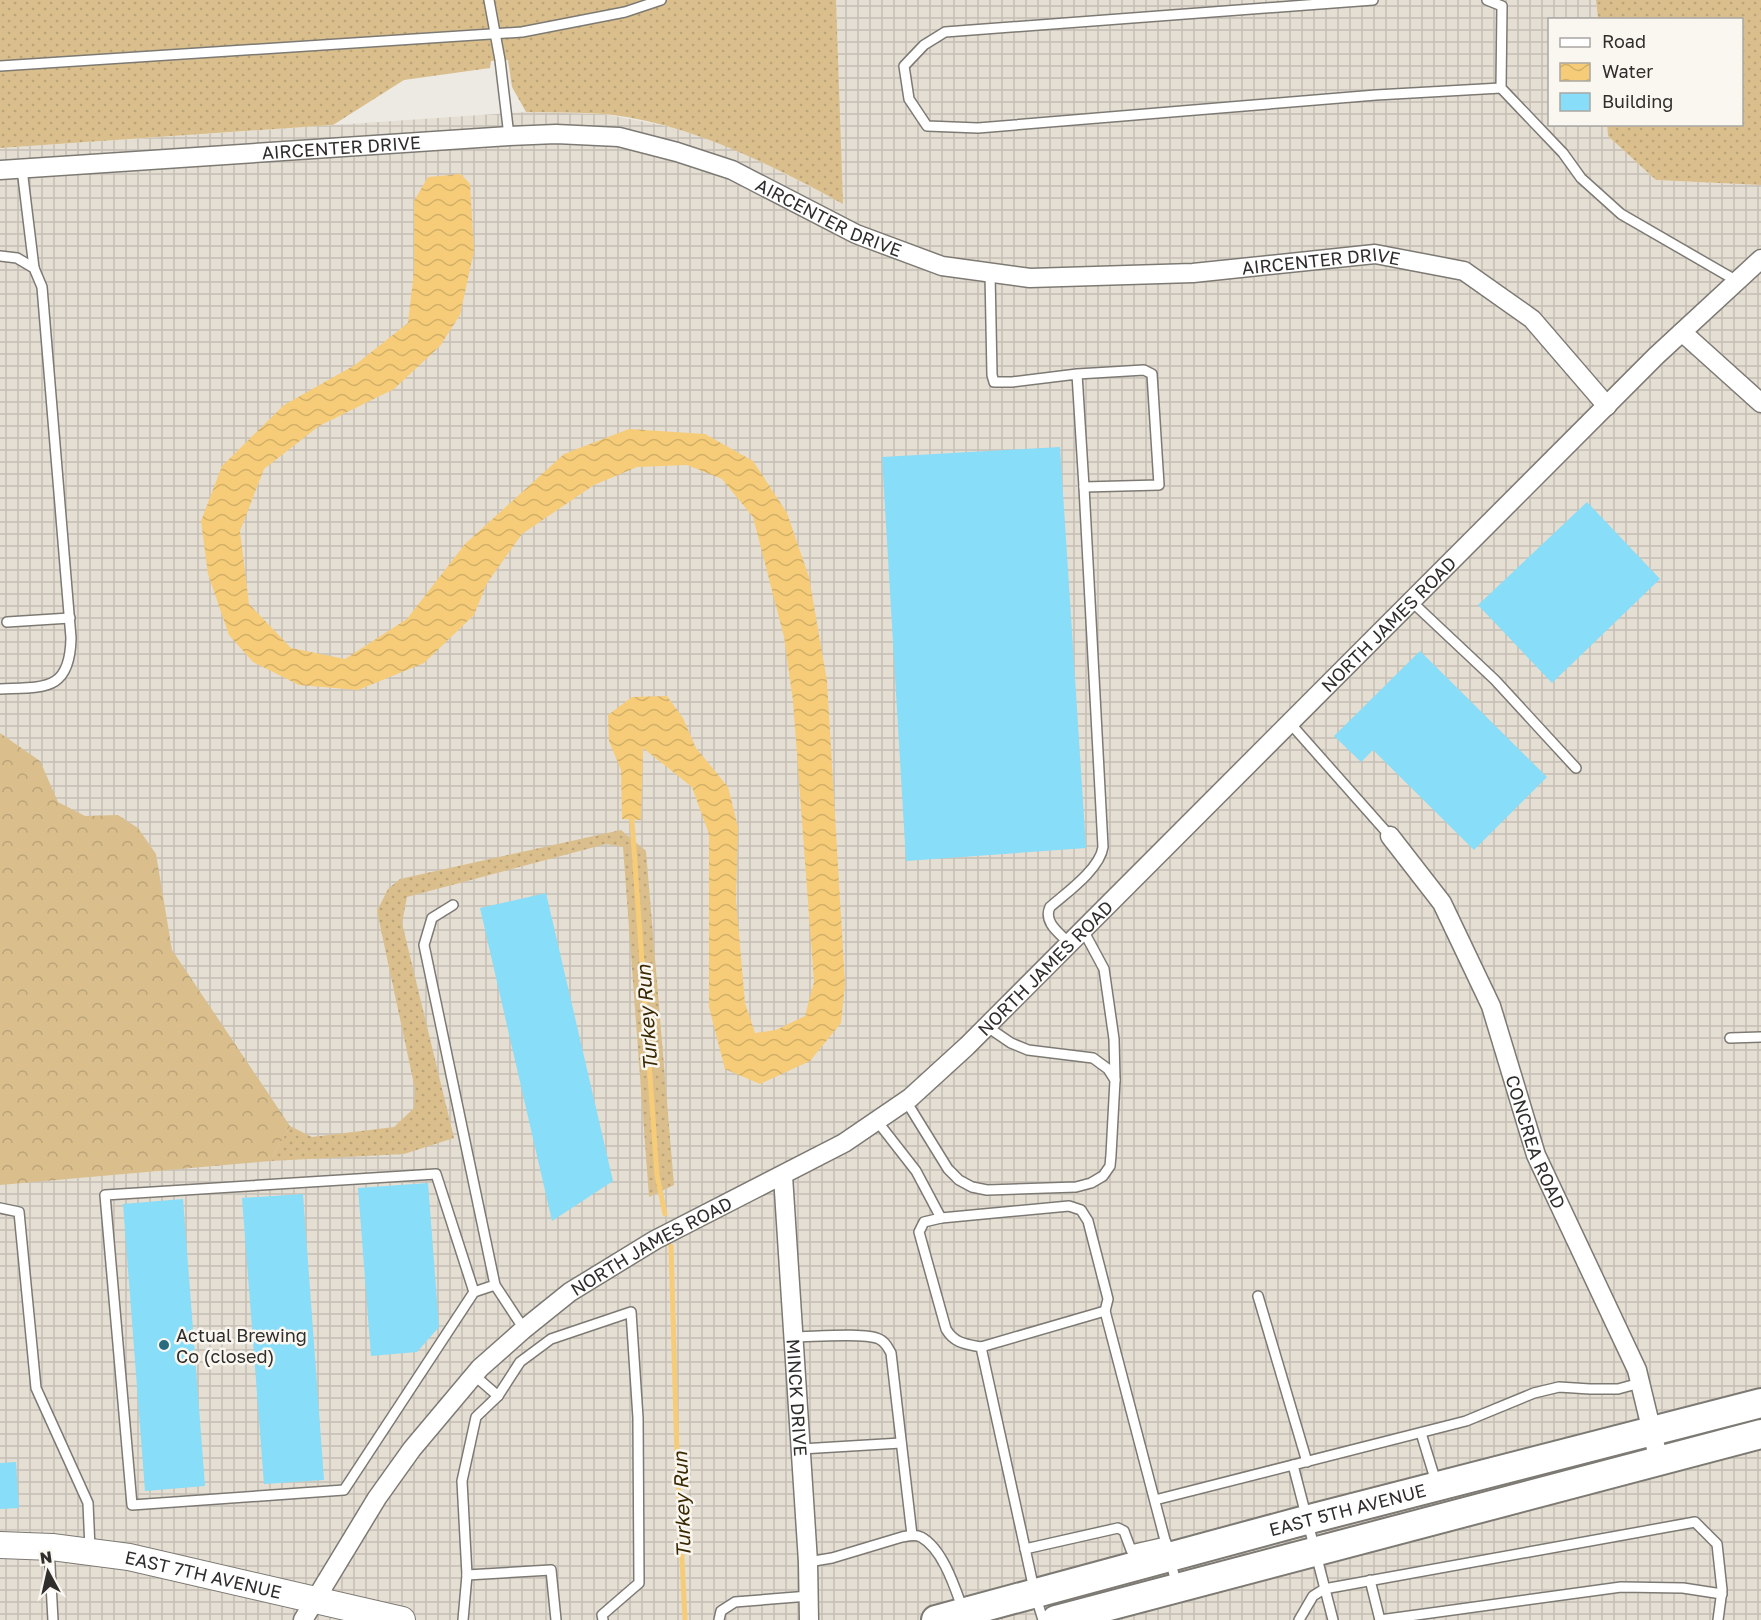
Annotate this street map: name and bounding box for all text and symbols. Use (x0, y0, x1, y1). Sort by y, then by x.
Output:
legend (1548, 18, 1743, 126)
text: Road (1602, 30, 1646, 52)
text: Water (1602, 60, 1653, 82)
text: Building (1602, 90, 1673, 112)
street label: AIRCENTER DRIVE (261, 131, 421, 163)
street label: AIRCENTER DRIVE (752, 173, 905, 261)
street label: AIRCENTER DRIVE (1241, 243, 1402, 279)
street label: NORTH JAMES ROAD (1316, 552, 1461, 696)
street label: NORTH JAMES ROAD (973, 896, 1117, 1040)
water label: Turkey Run (630, 963, 663, 1072)
street label: CONCREA ROAD (1501, 1072, 1571, 1212)
street label: NORTH JAMES ROAD (566, 1191, 736, 1300)
place label: Actual Brewing Co (closed) (176, 1324, 307, 1367)
marker: Actual Brewing Co (closed) (157, 1338, 171, 1352)
street label: MINCK DRIVE (783, 1338, 812, 1457)
water label: Turkey Run (667, 1451, 696, 1559)
street label: EAST 5TH AVENUE (1267, 1479, 1428, 1540)
north arrow (18, 1542, 78, 1602)
street label: EAST 7TH AVENUE (123, 1545, 284, 1603)
text: N (38, 1546, 53, 1568)

